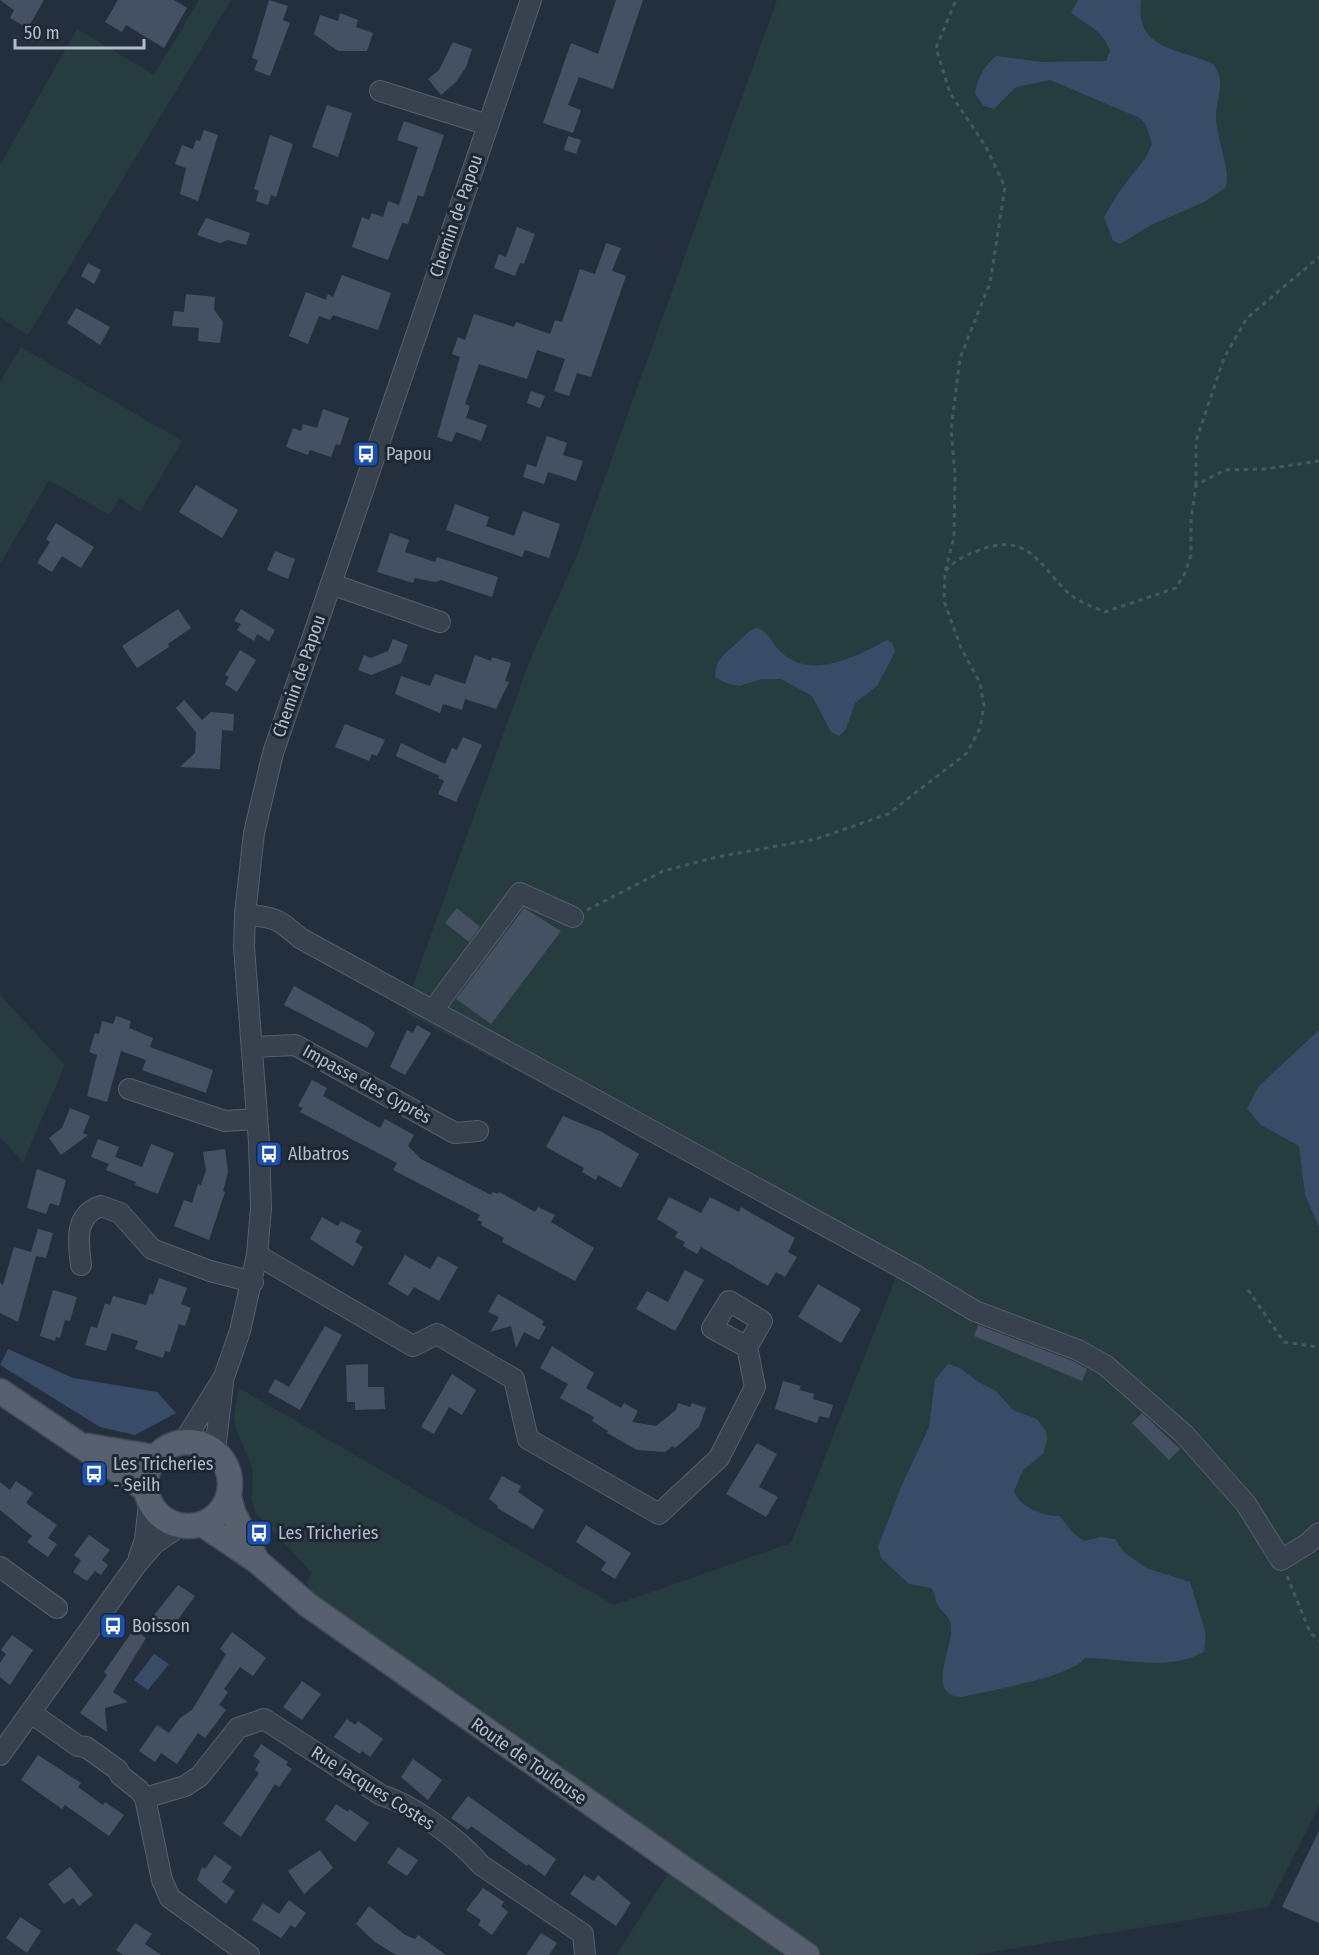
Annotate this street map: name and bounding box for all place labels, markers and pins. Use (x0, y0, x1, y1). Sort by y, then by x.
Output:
bus stop icon: Papou (351, 439, 381, 469)
place label: Papou (386, 443, 432, 465)
bus stop icon: Albatros (254, 1139, 284, 1169)
place label: Albatros (288, 1143, 350, 1165)
place label: Les Tricheries - Seilh (113, 1453, 214, 1496)
bus stop icon: Les Tricheries - Seilh (79, 1459, 109, 1489)
bus stop icon: Les Tricheries (244, 1518, 274, 1548)
place label: Les Tricheries (278, 1522, 379, 1544)
bus stop icon: Boisson (98, 1611, 128, 1641)
place label: Boisson (132, 1615, 190, 1637)

